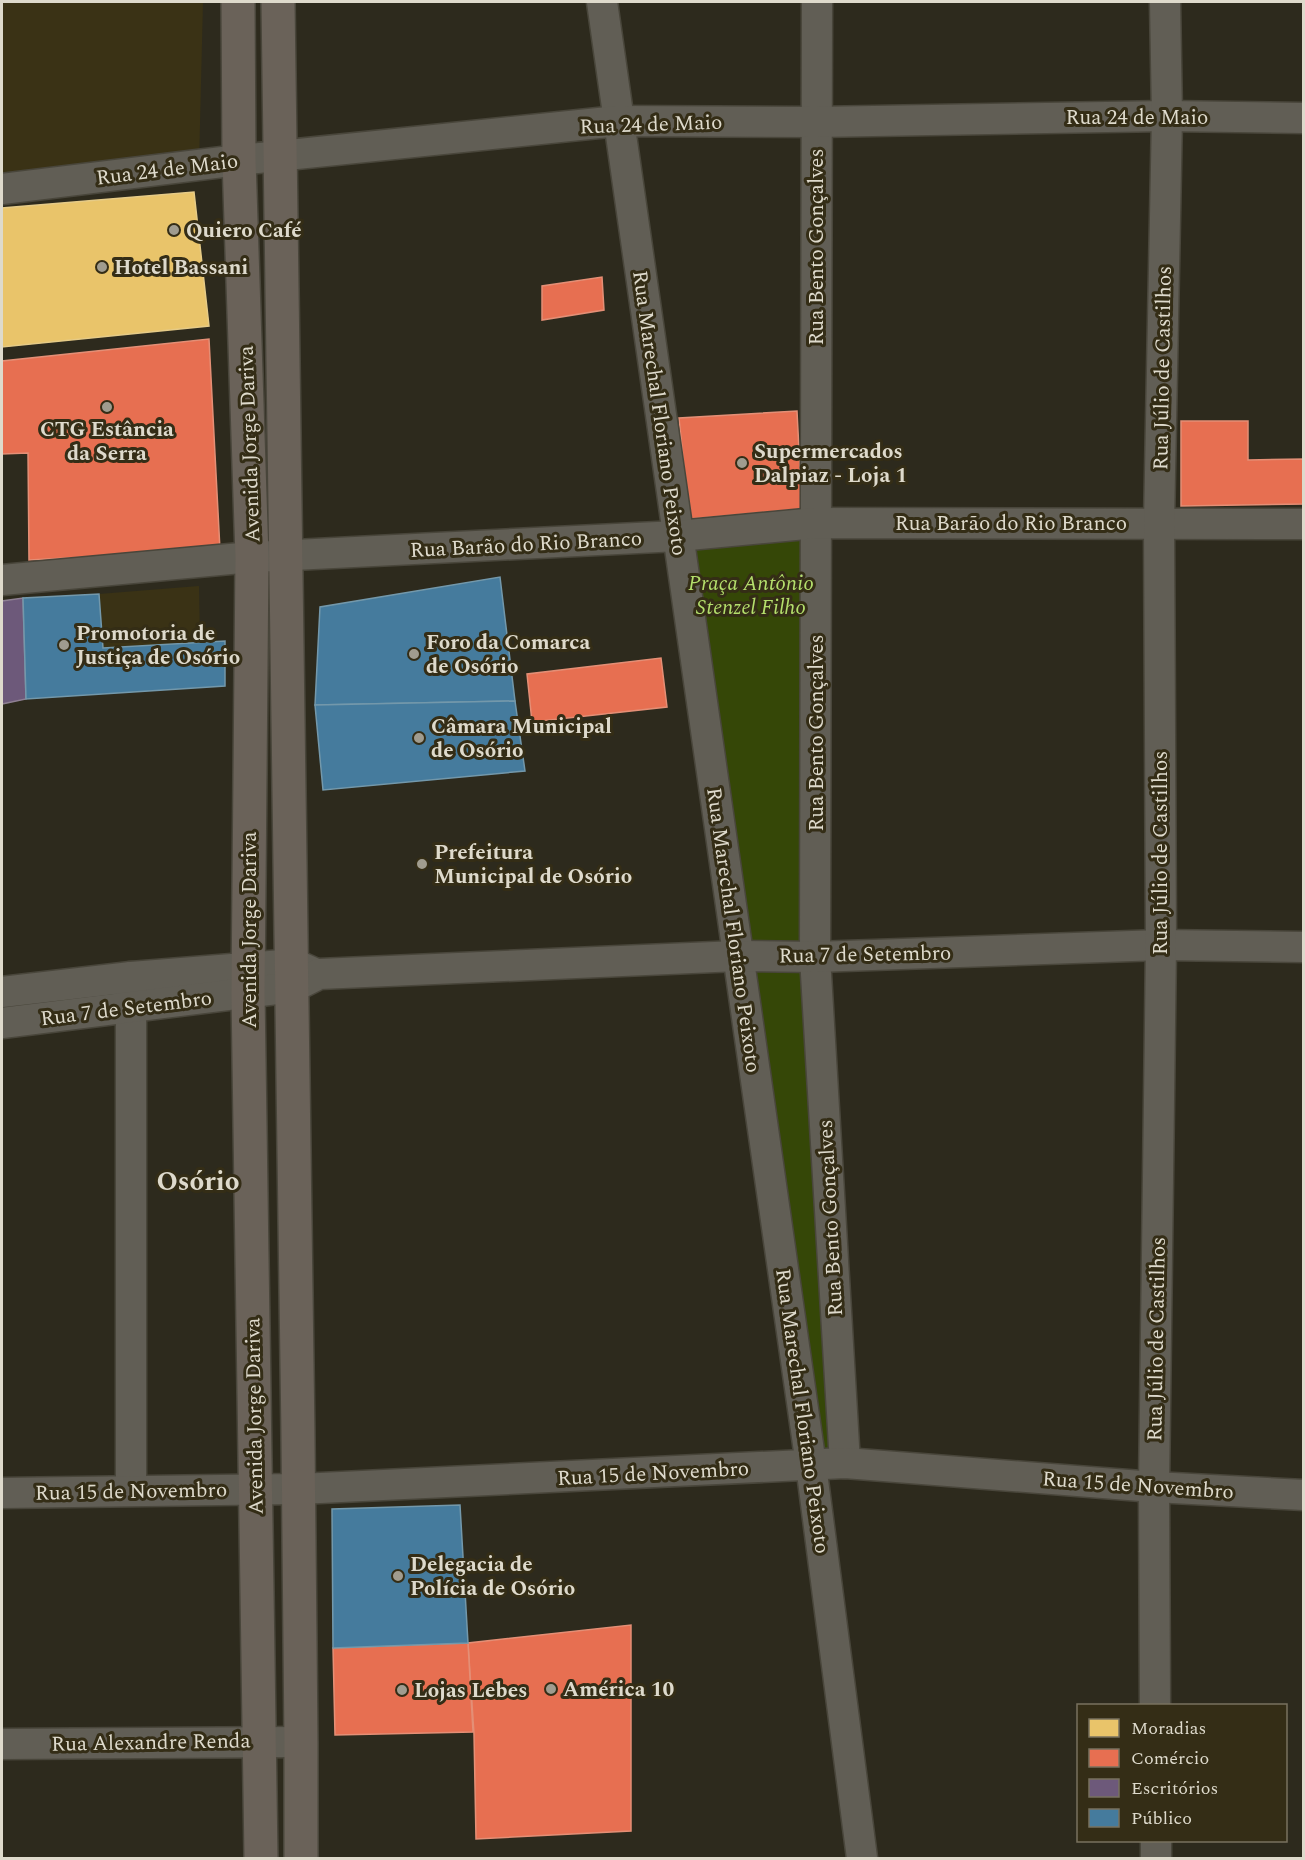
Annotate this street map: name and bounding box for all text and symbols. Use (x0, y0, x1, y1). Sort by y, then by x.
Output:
street label: Rua 24 de Maio (1066, 102, 1208, 134)
street label: Rua 24 de Maio (579, 107, 723, 143)
street label: Rua 24 de Maio (94, 145, 240, 195)
street label: Rua Bento Gonçalves (801, 148, 833, 346)
place label: Quiero Café (186, 215, 302, 247)
marker: Quiero Café (167, 223, 181, 237)
place label: Hotel Bassani (114, 252, 248, 284)
marker: Hotel Bassani (95, 260, 109, 274)
street label: Rua Júlio de Castilhos (1145, 265, 1181, 471)
street label: Rua Marechal Floriano Peixoto (623, 268, 695, 558)
street label: Avenida Jorge Dariva (231, 344, 269, 543)
marker: CTG Estância da Serra (100, 400, 114, 414)
place label: CTG Estância da Serra (40, 414, 174, 470)
place label: Supermercados Dalpiaz - Loja 1 (754, 436, 907, 492)
marker: Supermercados Dalpiaz - Loja 1 (735, 456, 749, 470)
street label: Rua Barão do Rio Branco (895, 508, 1127, 540)
street label: Rua Barão do Rio Branco (409, 523, 643, 567)
park label: Praça Antônio Stenzel Filho (688, 568, 814, 624)
place label: Promotoria de Justiça de Osório (76, 618, 240, 674)
place label: Foro da Comarca de Osório (426, 627, 591, 683)
street label: Rua Bento Gonçalves (801, 634, 833, 832)
marker: Promotoria de Justiça de Osório (57, 638, 71, 652)
marker: Foro da Comarca de Osório (407, 647, 421, 661)
place label: Câmara Municipal de Osório (431, 711, 612, 767)
marker: Câmara Municipal de Osório (412, 731, 426, 745)
street label: Rua Júlio de Castilhos (1145, 751, 1177, 955)
street label: Rua Marechal Floriano Peixoto (697, 785, 769, 1075)
street label: Avenida Jorge Dariva (234, 831, 266, 1029)
place label: Prefeitura Municipal de Osório (434, 837, 632, 893)
marker: Prefeitura Municipal de Osório (415, 857, 429, 871)
street label: Rua 7 de Setembro (778, 937, 952, 973)
street label: Rua 7 de Setembro (38, 983, 214, 1035)
street label: Rua Bento Gonçalves (810, 1119, 852, 1317)
district label: Osório (156, 1161, 240, 1203)
street label: Rua Júlio de Castilhos (1139, 1236, 1175, 1442)
street label: Rua Marechal Floriano Peixoto (766, 1266, 838, 1556)
street label: Avenida Jorge Dariva (237, 1316, 273, 1515)
street label: Rua 15 de Novembro (556, 1453, 750, 1495)
street label: Rua 15 de Novembro (1041, 1463, 1235, 1509)
street label: Rua 15 de Novembro (35, 1474, 227, 1510)
place label: Delegacia de Polícia de Osório (410, 1549, 575, 1605)
marker: Delegacia de Polícia de Osório (391, 1569, 405, 1583)
place label: América 10 (563, 1674, 675, 1706)
place label: Lojas Lebes (414, 1675, 527, 1707)
marker: América 10 (544, 1682, 558, 1696)
marker: Lojas Lebes (395, 1683, 409, 1697)
legend (1077, 1704, 1287, 1842)
text: Moradias (1131, 1715, 1206, 1742)
street label: Rua Alexandre Renda (51, 1725, 252, 1761)
text: Comércio (1131, 1745, 1209, 1772)
text: Escritórios (1131, 1775, 1218, 1802)
text: Público (1131, 1805, 1192, 1832)

